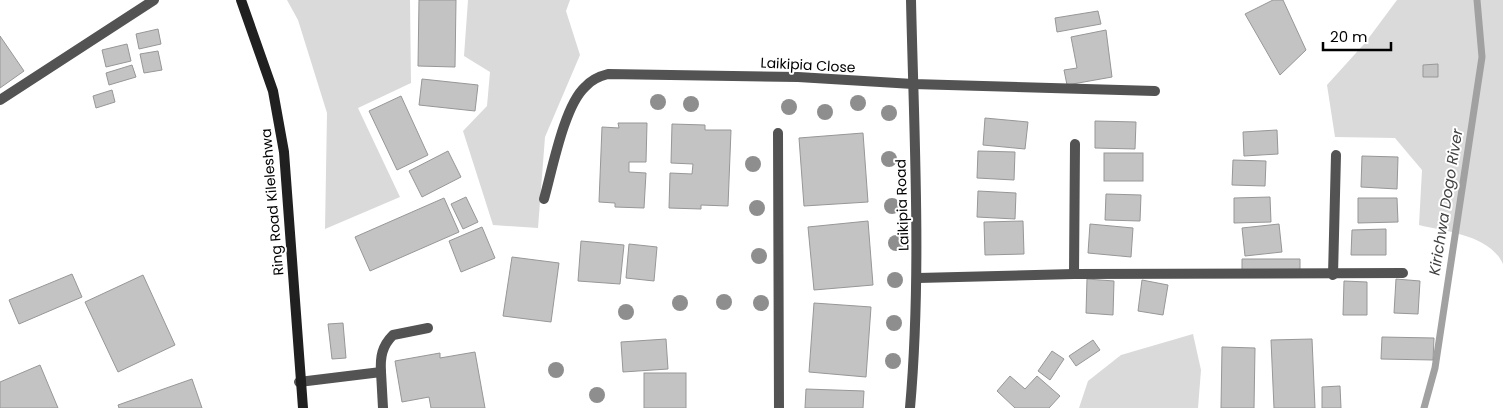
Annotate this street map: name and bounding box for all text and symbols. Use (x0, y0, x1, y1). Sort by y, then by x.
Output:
scale bar (1323, 20, 1390, 52)
text: 20 m (1330, 26, 1368, 47)
street label: Laikipia Close (760, 53, 856, 77)
water label: Kirichwa Dogo River (1424, 127, 1468, 277)
street label: Ring Road Kileleshwa (256, 128, 288, 276)
street label: Laikipia Road (890, 159, 914, 251)

